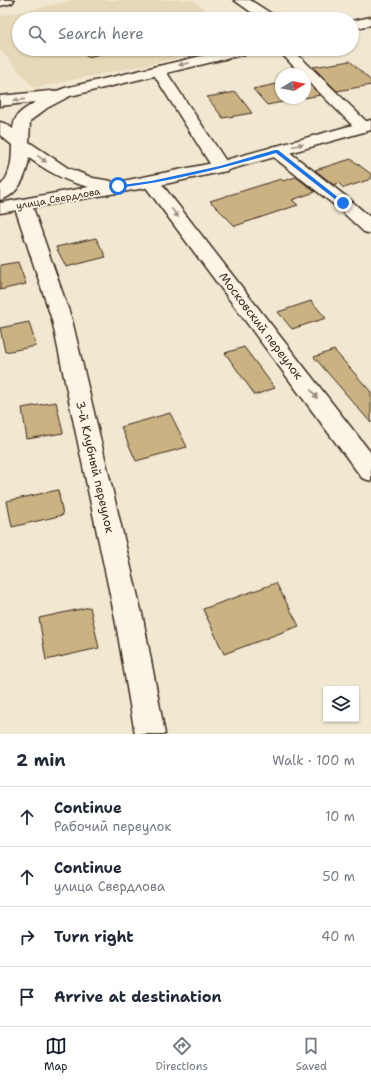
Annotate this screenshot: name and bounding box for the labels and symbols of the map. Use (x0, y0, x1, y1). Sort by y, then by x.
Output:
one-way arrow (177, 62, 190, 68)
north arrow (275, 68, 311, 104)
one-way arrow (13, 97, 25, 103)
one-way arrow (292, 142, 304, 148)
one-way arrow (37, 155, 48, 163)
route start (109, 177, 127, 195)
street label: улица Свердлова (15, 185, 102, 212)
route end (334, 194, 352, 212)
one-way arrow (171, 208, 179, 219)
street label: Московский переулок (215, 269, 307, 383)
one-way arrow (309, 389, 318, 400)
street label: 3-й Клубный переулок (72, 399, 118, 535)

